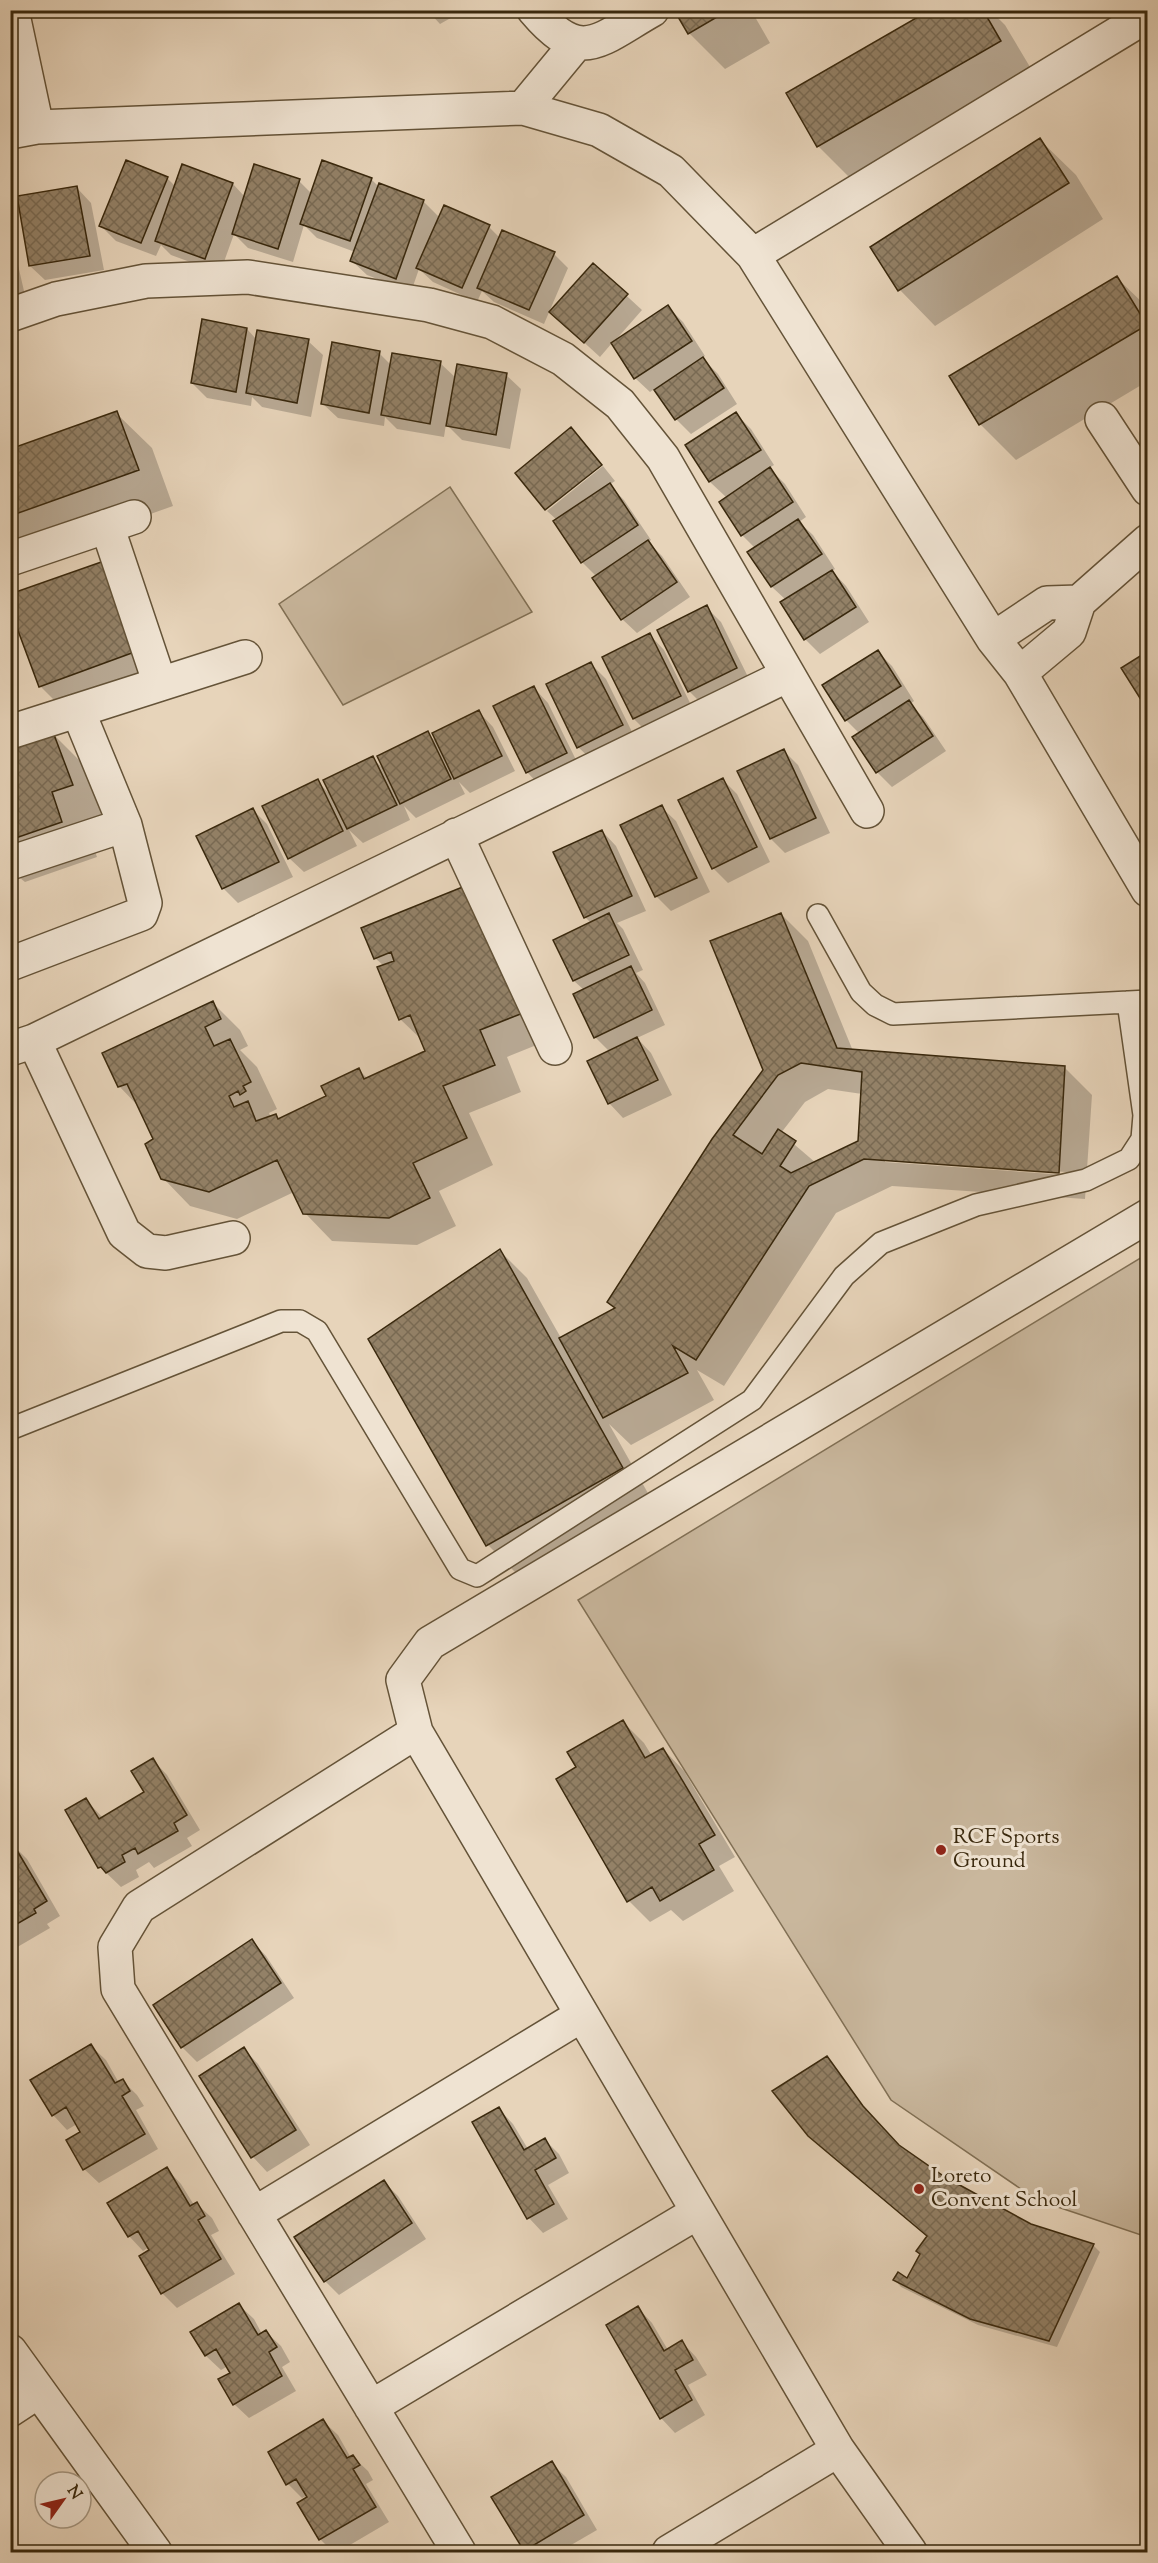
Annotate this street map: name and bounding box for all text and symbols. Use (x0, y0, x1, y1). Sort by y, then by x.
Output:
place label: RCF Sports Ground (953, 1823, 1060, 1877)
marker: RCF Sports Ground (934, 1843, 948, 1857)
place label: Loreto Convent School (931, 2162, 1078, 2216)
marker: Loreto Convent School (912, 2182, 926, 2196)
north arrow (33, 2470, 93, 2530)
text: N (60, 2481, 87, 2505)

